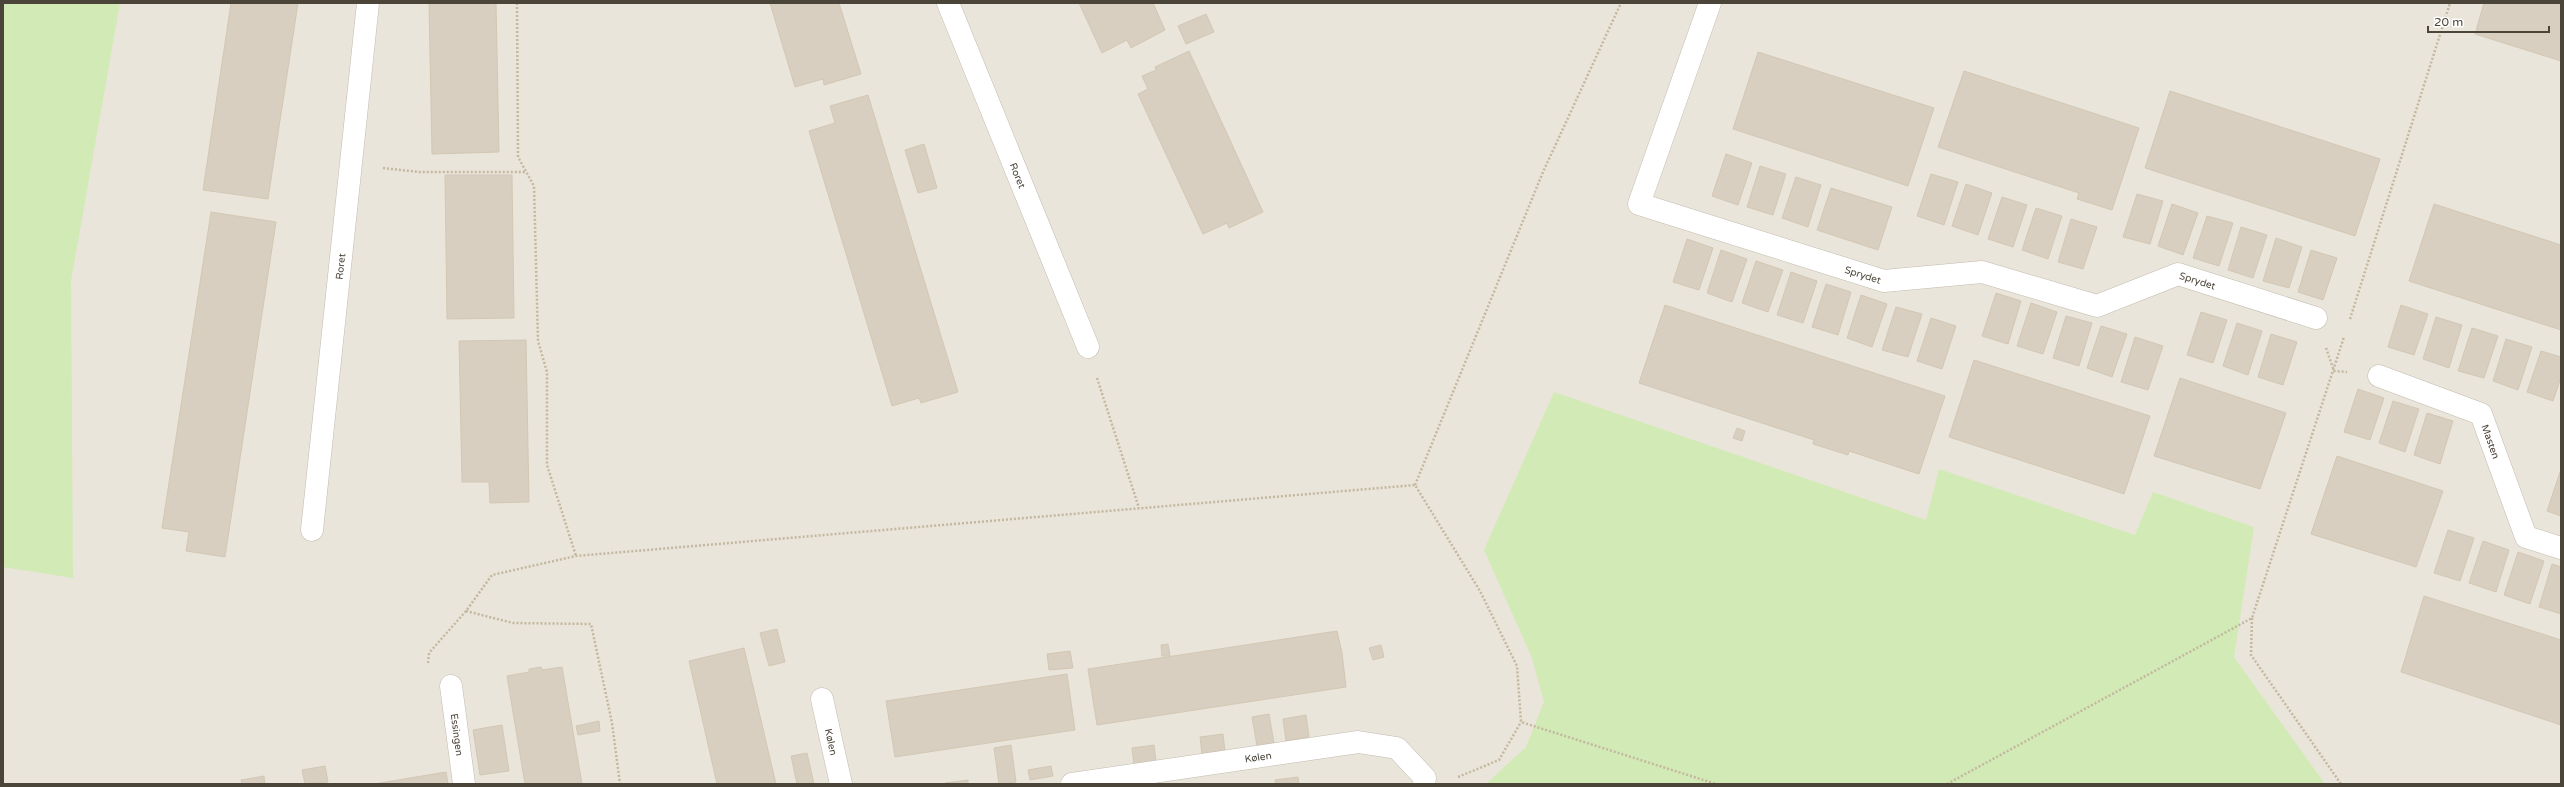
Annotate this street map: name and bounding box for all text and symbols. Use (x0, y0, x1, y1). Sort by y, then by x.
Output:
scale bar (2428, 8, 2549, 34)
text: 20 m (2434, 15, 2463, 29)
street label: Roret (1007, 161, 1028, 190)
street label: Roret (334, 253, 348, 280)
street label: Sprydet (1843, 264, 1883, 287)
street label: Sprydet (2178, 270, 2217, 293)
street label: Masten (2478, 423, 2502, 460)
street label: Essingen (448, 713, 465, 757)
street label: Kølen (822, 728, 839, 757)
street label: Kølen (1244, 750, 1272, 766)

